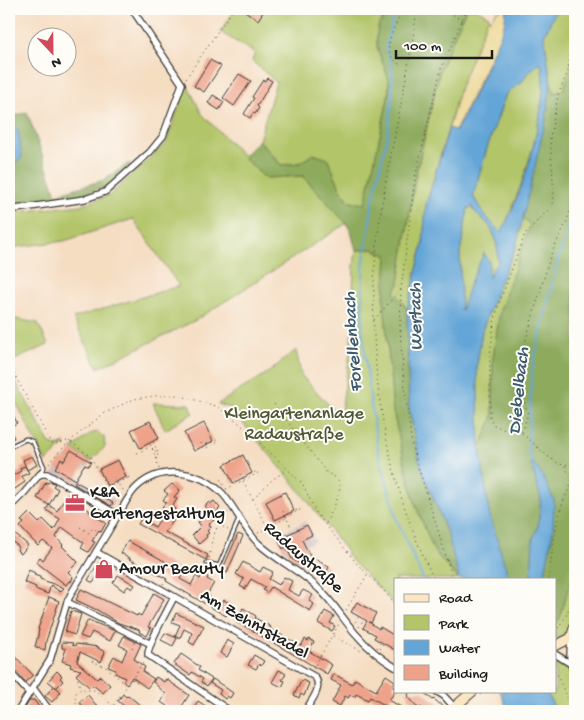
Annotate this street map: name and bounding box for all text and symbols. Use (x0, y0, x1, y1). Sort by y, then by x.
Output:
north arrow (28, 28, 78, 78)
scale bar (396, 28, 493, 60)
text: 100 m (403, 38, 442, 56)
text: N (49, 52, 63, 71)
water label: Wertach (405, 282, 429, 351)
water label: Forellenbach (339, 290, 369, 393)
water label: Diebelbach (504, 345, 536, 436)
park label: Kleingartenanlage Radaustraße (224, 404, 364, 446)
place label: K&A Gartengestaltung (90, 483, 225, 525)
office icon: K&A Gartengestaltung (64, 492, 86, 514)
street label: Radaustraße (259, 518, 348, 599)
shop icon: Amour Beauty (93, 558, 115, 580)
place label: Amour Beauty (119, 559, 224, 580)
legend (394, 578, 556, 692)
street label: Am Zehntstadel (196, 585, 312, 665)
text: Road (439, 590, 473, 608)
text: Park (438, 616, 469, 634)
text: Water (439, 640, 481, 658)
text: Building (438, 666, 488, 684)

